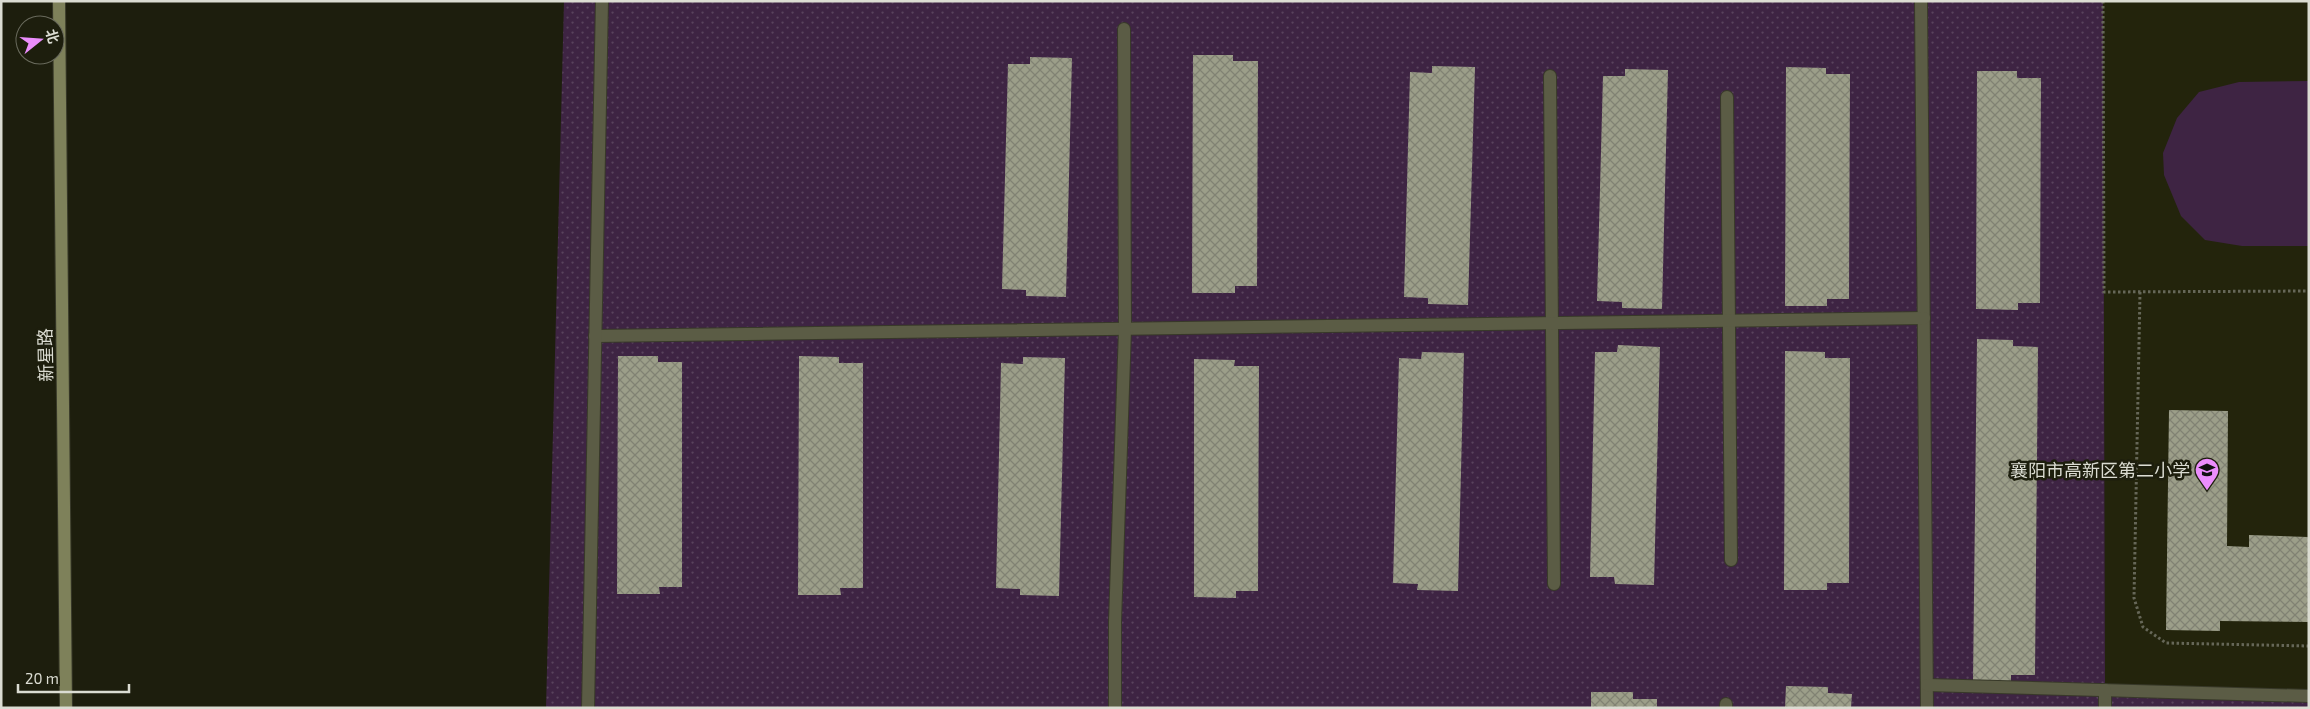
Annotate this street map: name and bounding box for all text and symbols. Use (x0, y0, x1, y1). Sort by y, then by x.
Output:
north arrow (15, 15, 65, 65)
text: 北 (43, 27, 63, 45)
street label: 新星路 (34, 328, 56, 382)
school or university icon: 襄阳市高新区第二小学 (2194, 457, 2220, 491)
place label: 襄阳市高新区第二小学 (2010, 459, 2190, 481)
scale bar (18, 662, 129, 694)
text: 20 m (25, 669, 59, 687)

